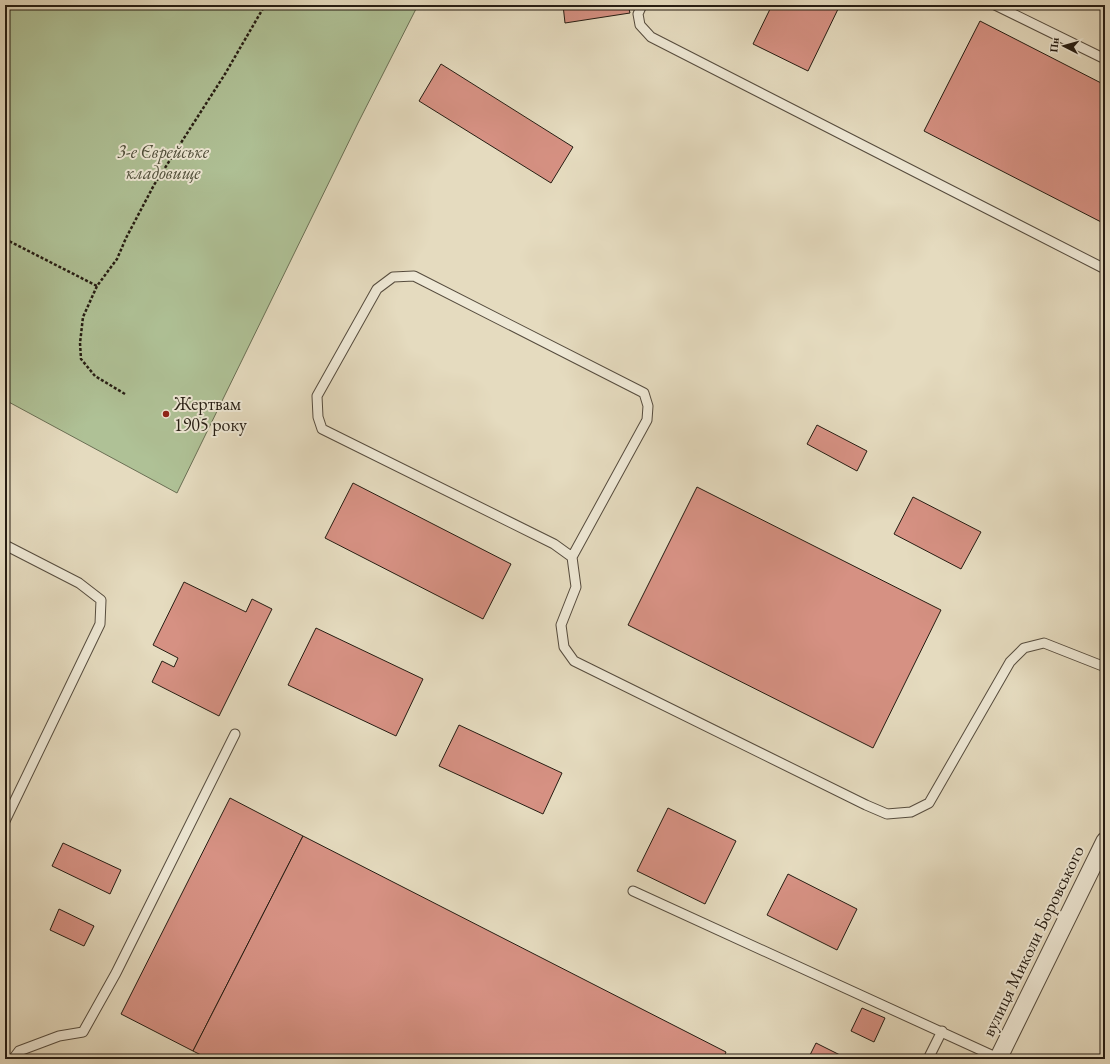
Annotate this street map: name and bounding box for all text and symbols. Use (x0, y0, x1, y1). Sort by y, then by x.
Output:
north arrow (1044, 26, 1084, 66)
text: Пн (1046, 36, 1062, 53)
park label: 3-е Єврейське кладовище (117, 140, 210, 184)
place label: Жертвам 1905 року (173, 392, 247, 436)
marker: Жертвам 1905 року (161, 409, 171, 419)
street label: вулиця Миколи Боровського (976, 841, 1089, 1040)

